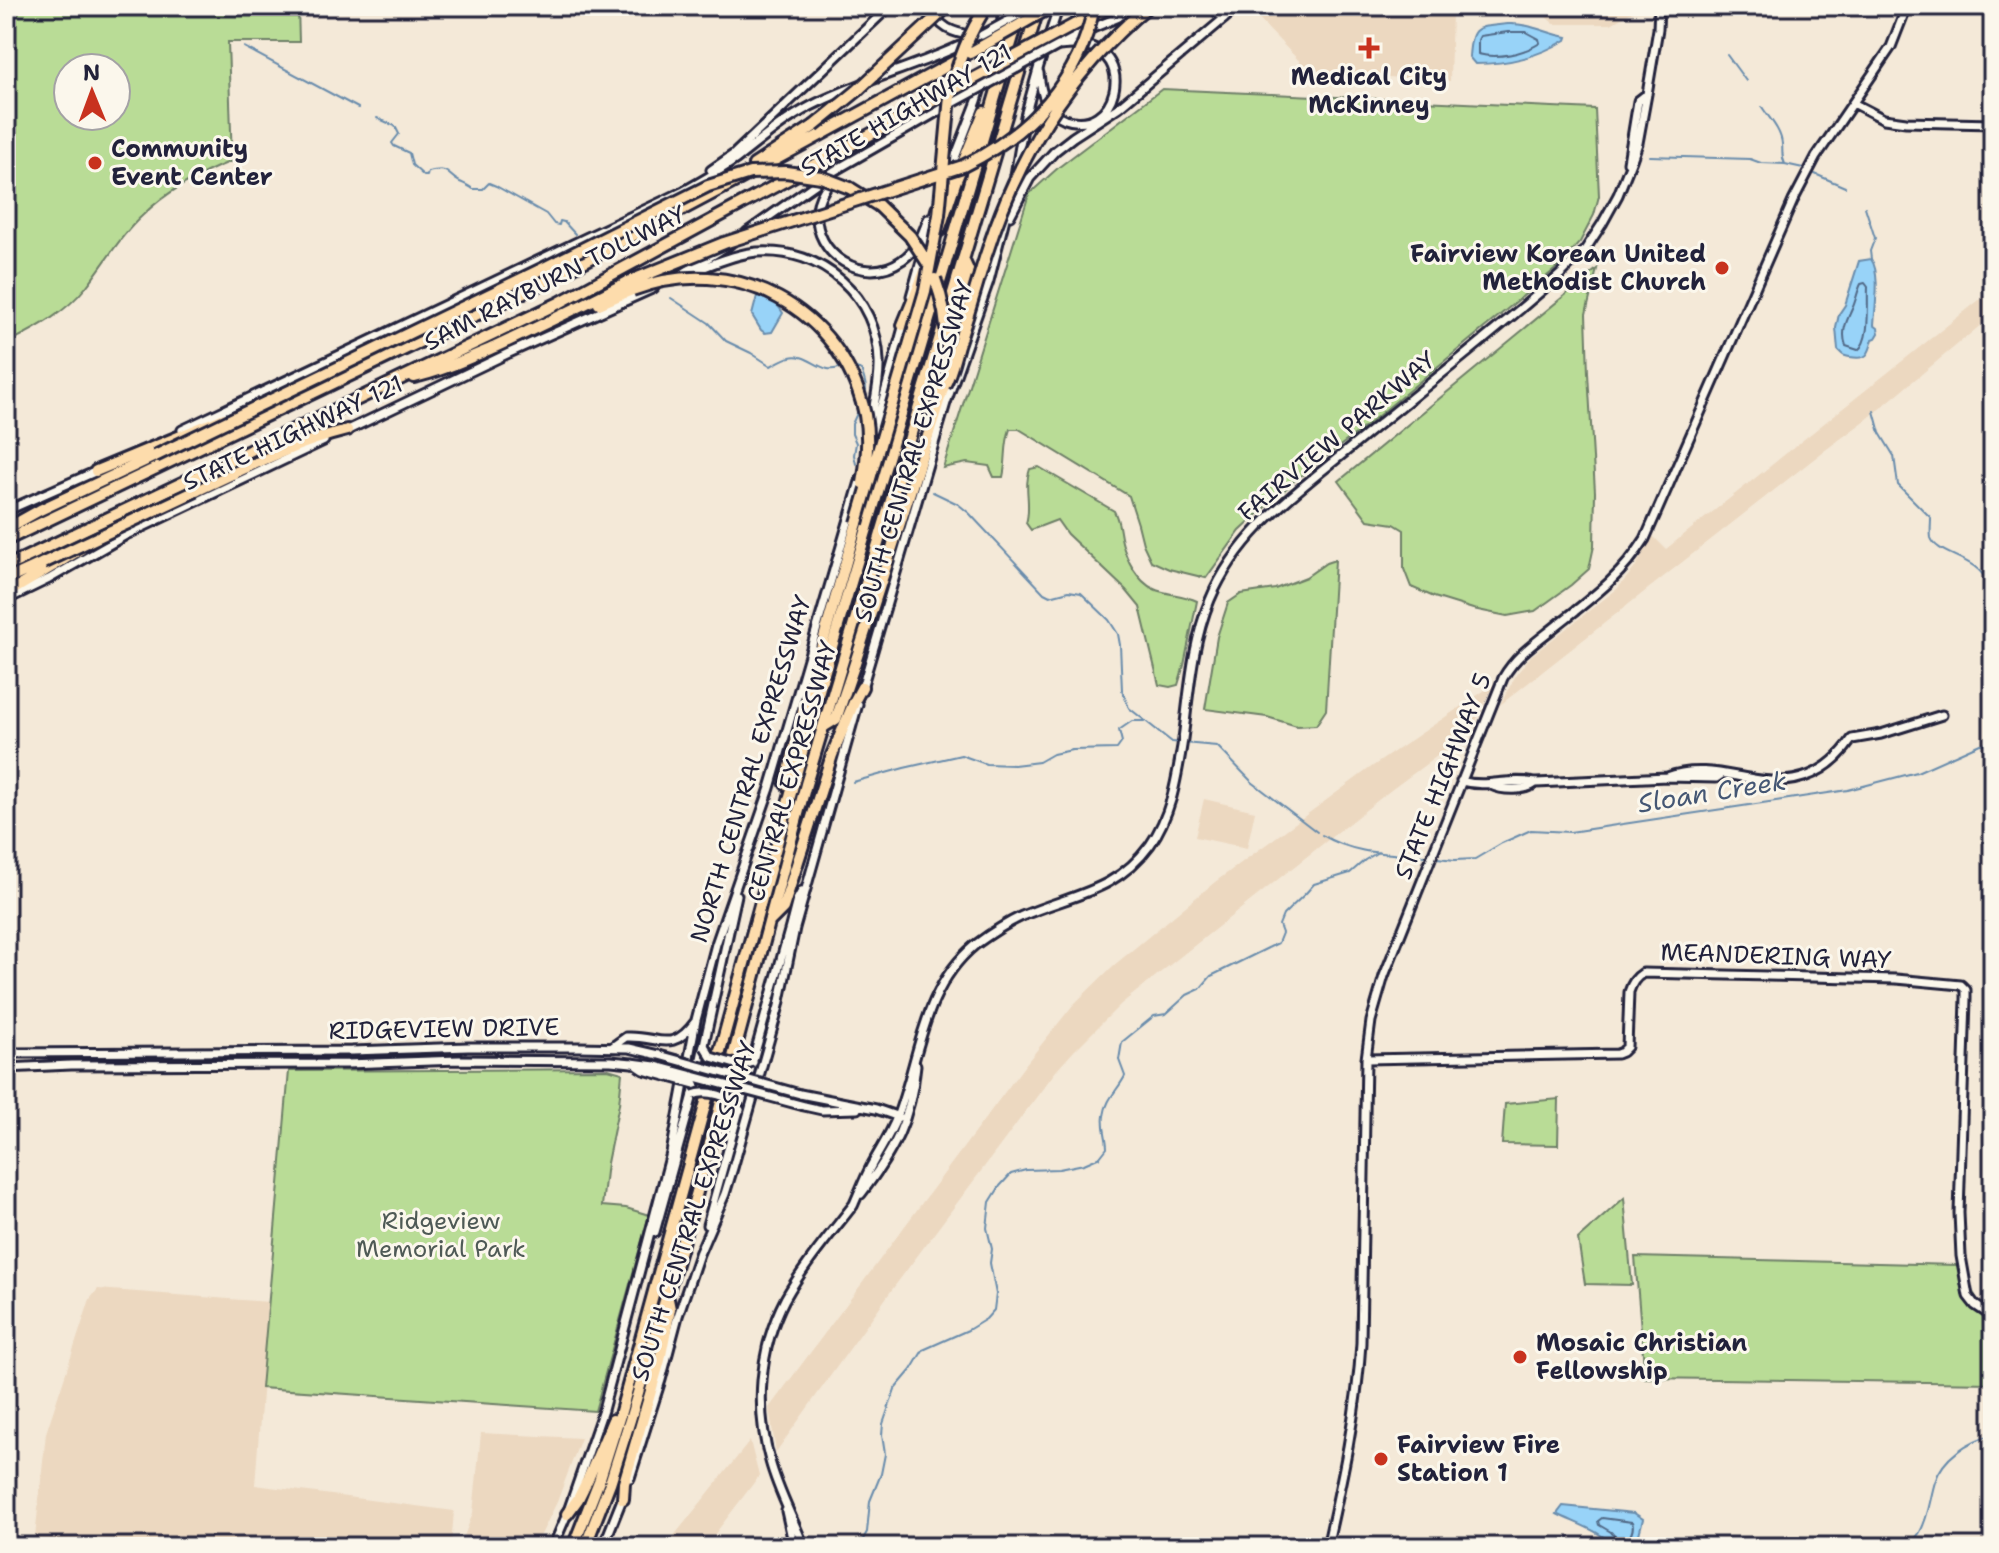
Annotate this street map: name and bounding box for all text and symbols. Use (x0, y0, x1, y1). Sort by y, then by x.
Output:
street label: STATE HIGHWAY 121 (794, 36, 1018, 184)
marker: Medical City McKinney (1358, 37, 1380, 59)
north arrow (52, 52, 132, 132)
text: N (83, 58, 101, 87)
place label: Medical City McKinney (1291, 61, 1447, 121)
place label: Community Event Center (111, 133, 273, 193)
marker: Community Event Center (86, 154, 104, 172)
street label: SAM RAYBURN TOLLWAY (419, 198, 692, 358)
place label: Fairview Korean United Methodist Church (1410, 238, 1706, 298)
marker: Fairview Korean United Methodist Church (1713, 259, 1731, 277)
street label: SOUTH CENTRAL EXPRESSWAY (847, 276, 982, 626)
street label: FAIRVIEW PARKWAY (1231, 343, 1443, 528)
street label: STATE HIGHWAY 121 (178, 368, 408, 498)
street label: NORTH CENTRAL EXPRESSWAY (684, 592, 818, 946)
street label: CENTRAL EXPRESSWAY (741, 637, 843, 905)
street label: STATE HIGHWAY 5 (1387, 668, 1499, 884)
water label: Sloan Creek (1635, 762, 1789, 821)
street label: MEANDERING WAY (1660, 936, 1893, 976)
street label: RIDGEVIEW DRIVE (328, 1011, 560, 1047)
street label: SOUTH CENTRAL EXPRESSWAY (624, 1036, 764, 1385)
park label: Ridgeview Memorial Park (356, 1205, 526, 1265)
place label: Mosaic Christian Fellowship (1536, 1327, 1747, 1387)
marker: Mosaic Christian Fellowship (1511, 1348, 1529, 1366)
place label: Fairview Fire Station 1 (1397, 1429, 1560, 1489)
marker: Fairview Fire Station 1 (1372, 1450, 1390, 1468)

